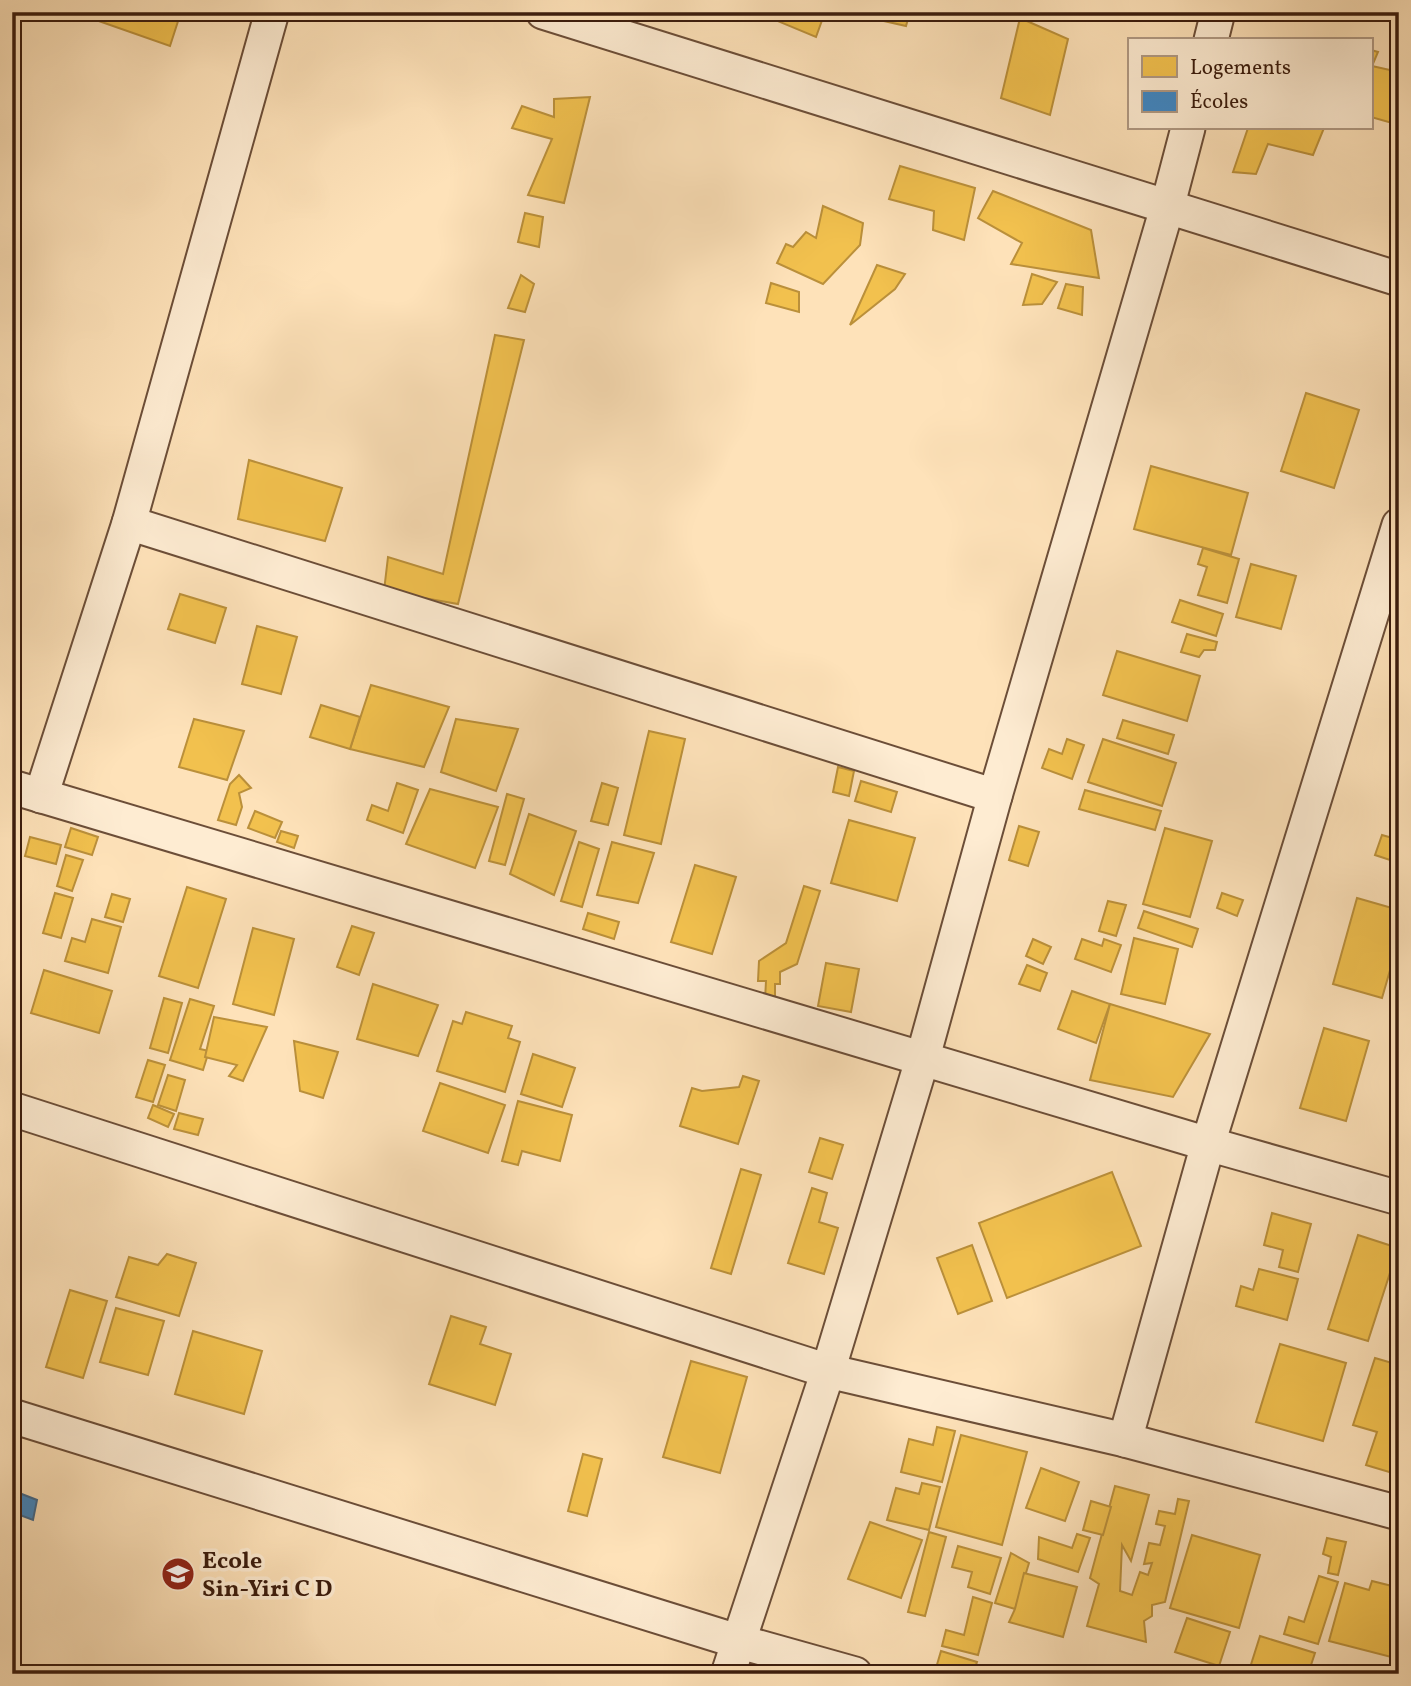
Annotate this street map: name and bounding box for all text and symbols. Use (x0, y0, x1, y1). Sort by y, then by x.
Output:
legend (1128, 38, 1372, 130)
text: Logements (1190, 54, 1291, 83)
text: Écoles (1190, 88, 1248, 117)
place label: Ecole Sin-Yiri C D (202, 1545, 332, 1607)
school or university icon: Ecole Sin-Yiri C D (159, 1555, 197, 1593)

